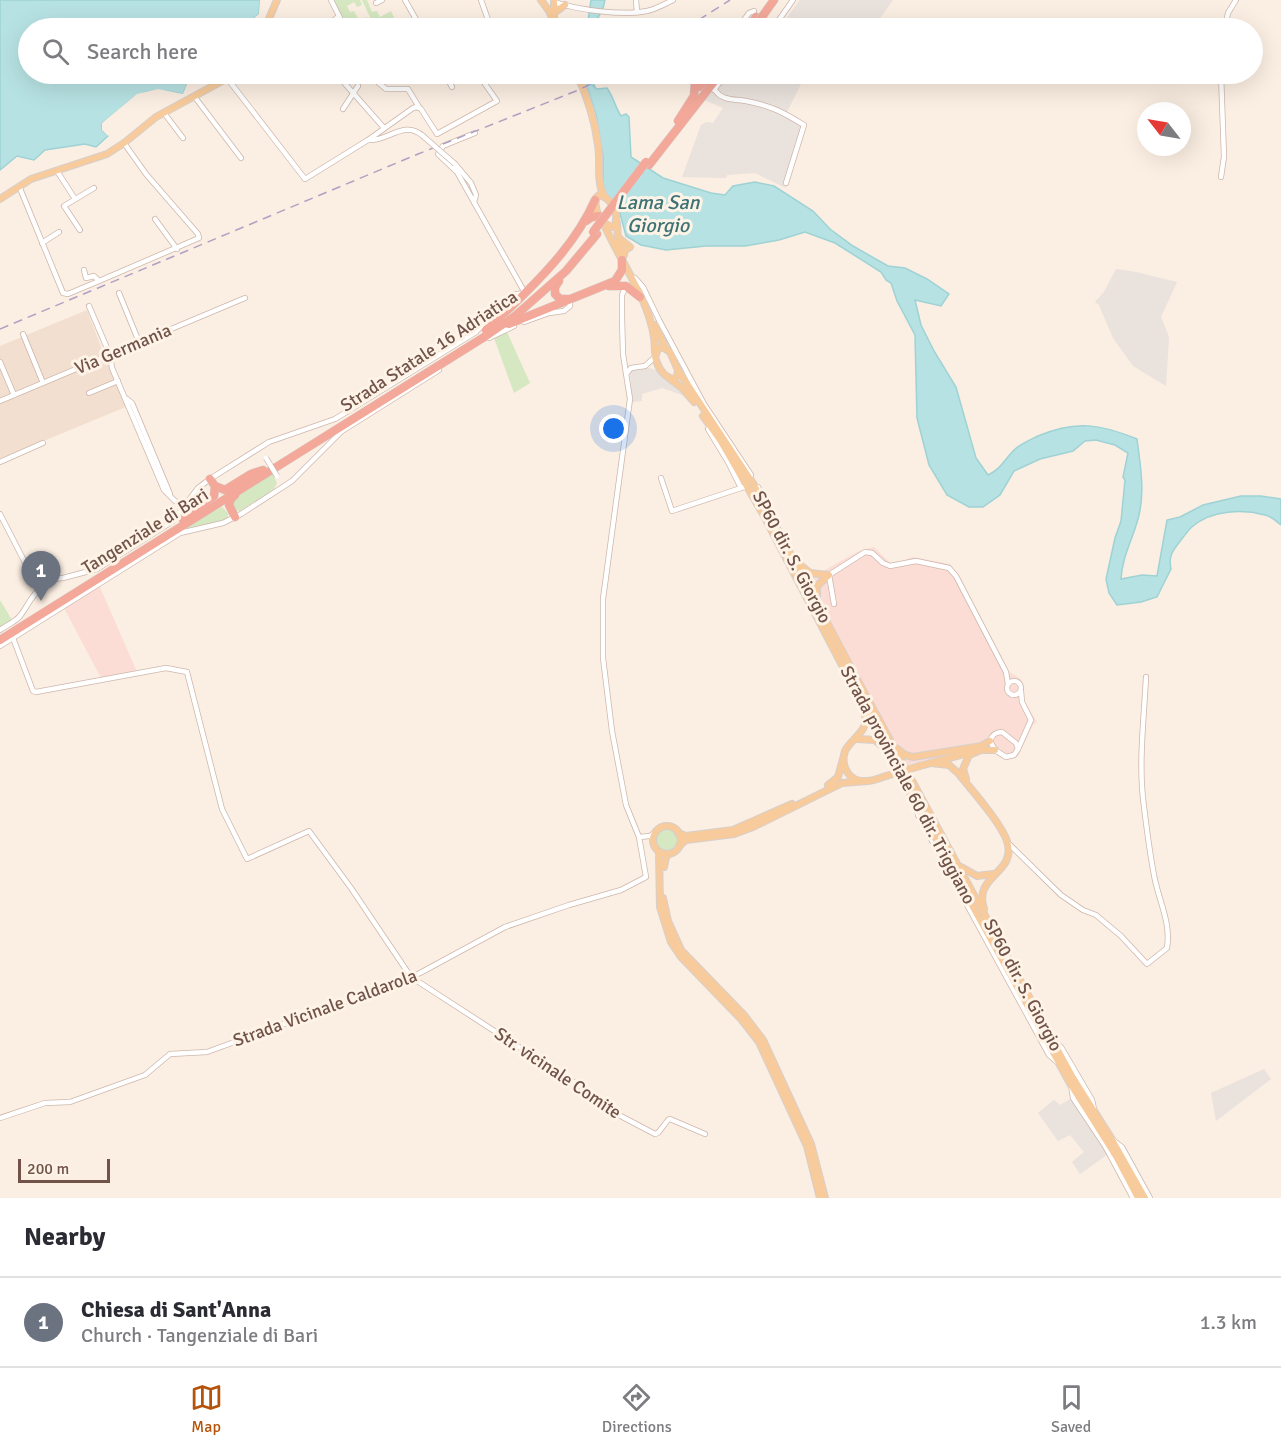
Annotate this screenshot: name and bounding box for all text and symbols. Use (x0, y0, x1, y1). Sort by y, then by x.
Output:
search box (18, 18, 1263, 84)
icon: search (39, 35, 72, 68)
text: Search here (87, 38, 198, 65)
north arrow (1137, 102, 1191, 156)
water label: Lama San Giorgio (616, 190, 701, 238)
street label: Strada Statale 16 Adriatica (336, 285, 522, 417)
street label: Via Germania (71, 319, 175, 379)
your location (599, 414, 628, 443)
street label: Tangenziale di Bari (78, 483, 212, 579)
street label: SP60 dir. S. Giorgio (748, 487, 836, 627)
pin: 1 (22, 552, 60, 601)
street label: Strada provinciale 60 dir. Triggiano (836, 662, 980, 908)
street label: SP60 dir. S. Giorgio (979, 915, 1067, 1055)
street label: Strada Vicinale Caldarola (230, 964, 420, 1052)
street label: Str. vicinale Comite (490, 1022, 626, 1124)
scale bar (18, 1156, 110, 1184)
text: 200 m (27, 1159, 69, 1179)
text: Nearby (24, 1221, 105, 1253)
text: Chiesa di Sant'Anna (81, 1296, 271, 1323)
text: 1 (38, 1310, 49, 1335)
text: 1.3 km (1200, 1310, 1257, 1335)
text: Church · Tangenziale di Bari (81, 1323, 318, 1348)
tab: Map (190, 1381, 223, 1437)
tab: Directions (602, 1381, 672, 1437)
tab: Saved (1051, 1381, 1091, 1437)

